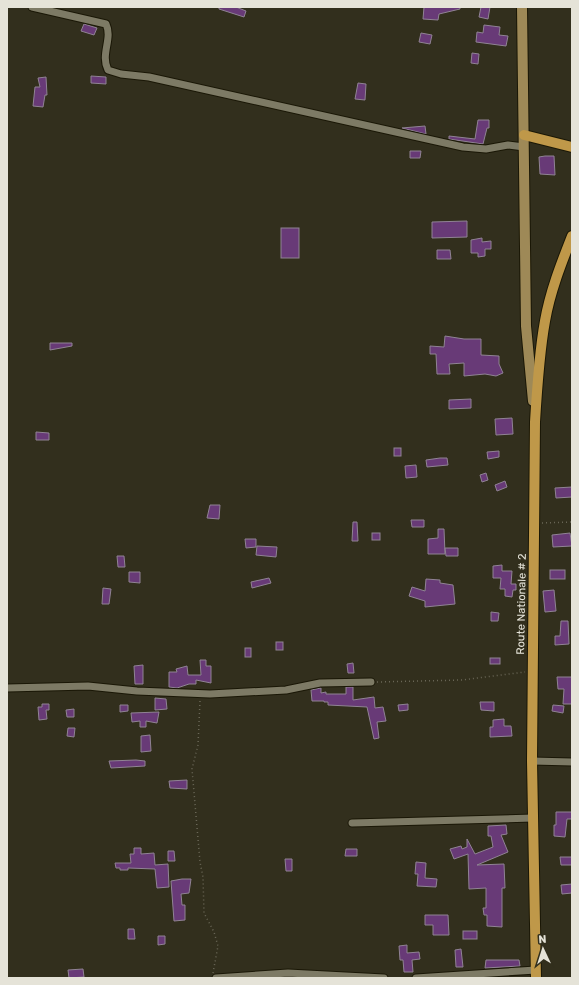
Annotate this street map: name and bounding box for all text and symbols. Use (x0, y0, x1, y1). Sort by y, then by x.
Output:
street label: Route Nationale # 2 (514, 553, 529, 655)
north arrow (523, 929, 563, 969)
text: N (538, 933, 547, 946)

